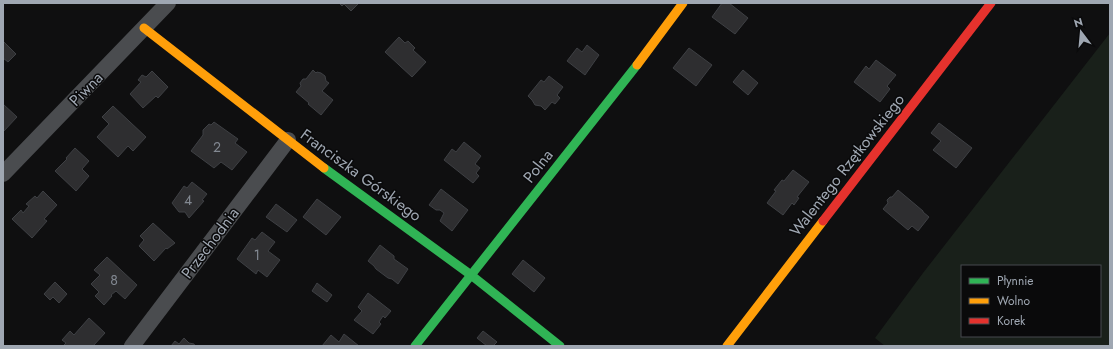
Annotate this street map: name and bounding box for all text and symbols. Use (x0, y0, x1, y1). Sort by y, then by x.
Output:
north arrow (1061, 12, 1101, 52)
text: N (1072, 13, 1085, 31)
street label: Piwna (64, 67, 108, 111)
street label: Walentego Rzętkowskiego (784, 89, 910, 241)
street label: Franciszka Górskiego (296, 123, 427, 227)
house number: 2 (213, 137, 221, 157)
street label: Polna (518, 144, 558, 188)
house number: 4 (184, 190, 192, 210)
street label: Przechodnia (176, 203, 244, 283)
house number: 1 (254, 245, 260, 265)
legend (961, 265, 1101, 337)
house number: 8 (110, 270, 118, 290)
text: Płynnie (997, 272, 1034, 290)
text: Wolno (997, 292, 1031, 310)
text: Korek (997, 312, 1026, 330)

